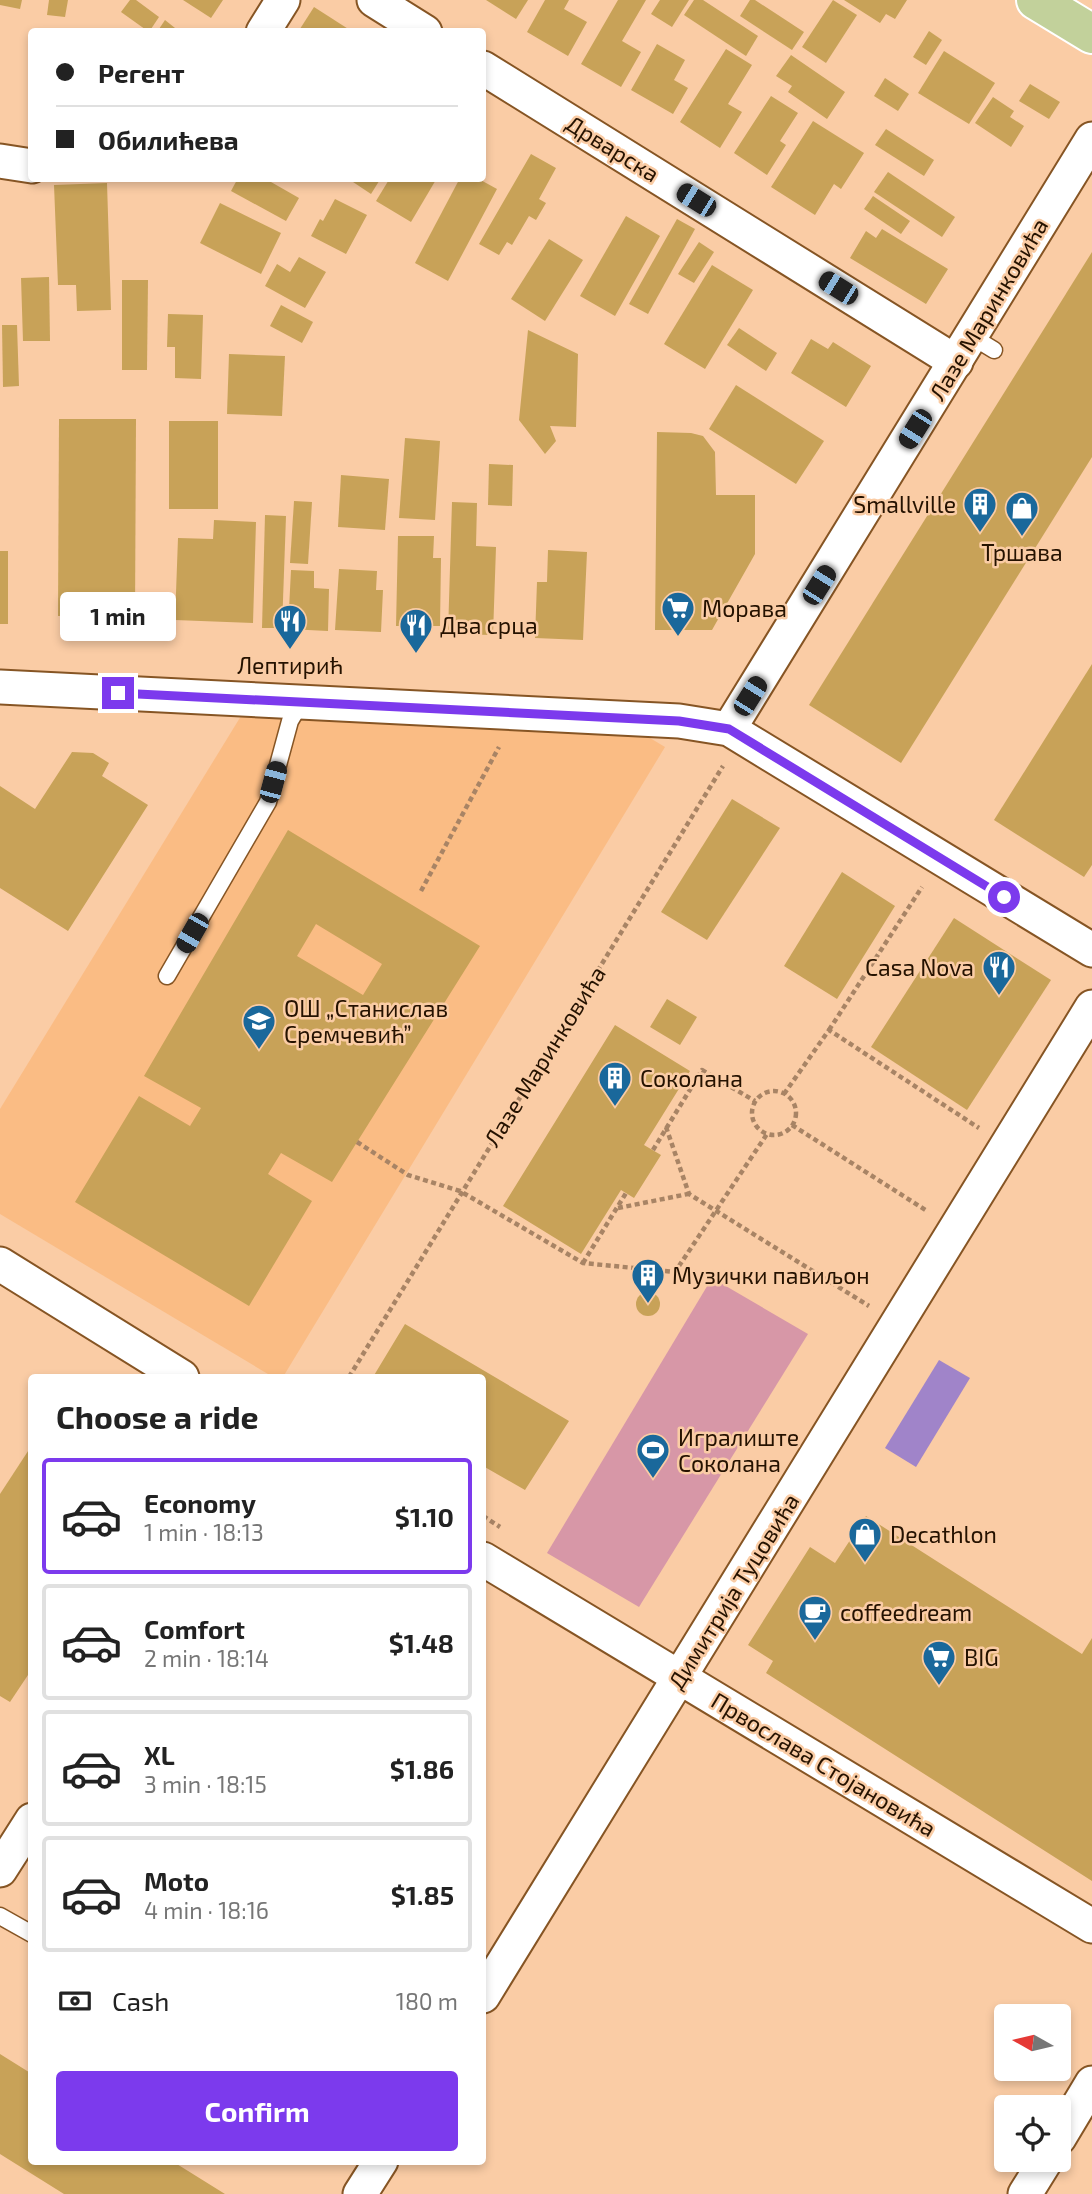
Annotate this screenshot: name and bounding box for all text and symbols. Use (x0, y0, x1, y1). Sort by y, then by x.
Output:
text: Регент (98, 57, 185, 88)
street label: Дрварска (561, 108, 665, 188)
text: Обилићева (98, 124, 239, 155)
car (673, 180, 720, 220)
street label: Лазе Маринковића (923, 213, 1053, 405)
car (815, 268, 862, 308)
car (895, 406, 936, 452)
building icon: Smallville (961, 485, 999, 534)
shop icon: Тршава (1003, 489, 1041, 538)
place label: Smallville (853, 490, 956, 518)
place label: Тршава (981, 538, 1063, 566)
car (799, 562, 840, 608)
supermarket icon: Морава (659, 589, 697, 638)
callout: 1 min (60, 592, 176, 640)
place label: Морава (702, 594, 787, 622)
text: 1 min (90, 602, 146, 630)
restaurant icon: Лептирић (271, 602, 309, 651)
restaurant icon: Два срца (397, 606, 435, 655)
place label: Два срца (440, 611, 538, 639)
place label: Лептирић (237, 651, 343, 679)
car (730, 673, 771, 719)
route end (102, 677, 134, 709)
car (258, 759, 289, 805)
route start (988, 881, 1020, 913)
car (173, 910, 212, 956)
restaurant icon: Casa Nova (980, 948, 1018, 997)
place label: Casa Nova (865, 953, 974, 981)
street label: Лазе Маринковића (477, 961, 611, 1151)
place label: ОШ „Станислав Сремчевић” (284, 994, 448, 1048)
school or university icon: ОШ „Станислав Сремчевић” (240, 1002, 278, 1051)
building icon: Соколана (596, 1059, 634, 1108)
place label: Соколана (640, 1064, 743, 1092)
building icon: Музички павиљон (629, 1256, 667, 1305)
place label: Музички павиљон (672, 1261, 870, 1290)
text: Choose a ride (56, 1397, 259, 1435)
place label: Игралиште Соколана (678, 1423, 799, 1477)
sports icon: Игралиште Соколана (634, 1431, 672, 1480)
icon: car (60, 1485, 123, 1548)
text: Economy (144, 1487, 256, 1518)
street label: Димитрија Туцовића (662, 1488, 805, 1694)
text: $1.10 (395, 1501, 454, 1532)
shop icon: Decathlon (846, 1515, 884, 1564)
text: 1 min · 18:13 (144, 1518, 264, 1546)
place label: Decathlon (890, 1520, 997, 1548)
cafe icon: coffeedream (796, 1593, 834, 1642)
place label: coffeedream (840, 1598, 972, 1626)
icon: car (60, 1611, 123, 1674)
text: Comfort (144, 1613, 245, 1644)
text: $1.48 (389, 1627, 454, 1658)
supermarket icon: BIG (920, 1638, 958, 1687)
place label: BIG (964, 1643, 999, 1671)
text: 2 min · 18:14 (144, 1644, 269, 1672)
street label: Првослава Стојановића (707, 1686, 941, 1842)
icon: car (60, 1737, 123, 1800)
text: XL (144, 1739, 175, 1770)
text: $1.86 (390, 1753, 454, 1784)
text: 3 min · 18:15 (144, 1770, 267, 1798)
icon: car (60, 1863, 123, 1926)
text: Moto (144, 1865, 209, 1896)
text: $1.85 (391, 1879, 454, 1910)
text: 4 min · 18:16 (144, 1896, 269, 1924)
icon: cash (56, 1982, 94, 2020)
text: Cash (112, 1985, 169, 2016)
text: 180 m (396, 1987, 458, 2015)
north arrow (994, 2004, 1071, 2081)
map controls (994, 2004, 1071, 2172)
button: Confirm (56, 2071, 458, 2151)
button: locate (994, 2095, 1071, 2172)

